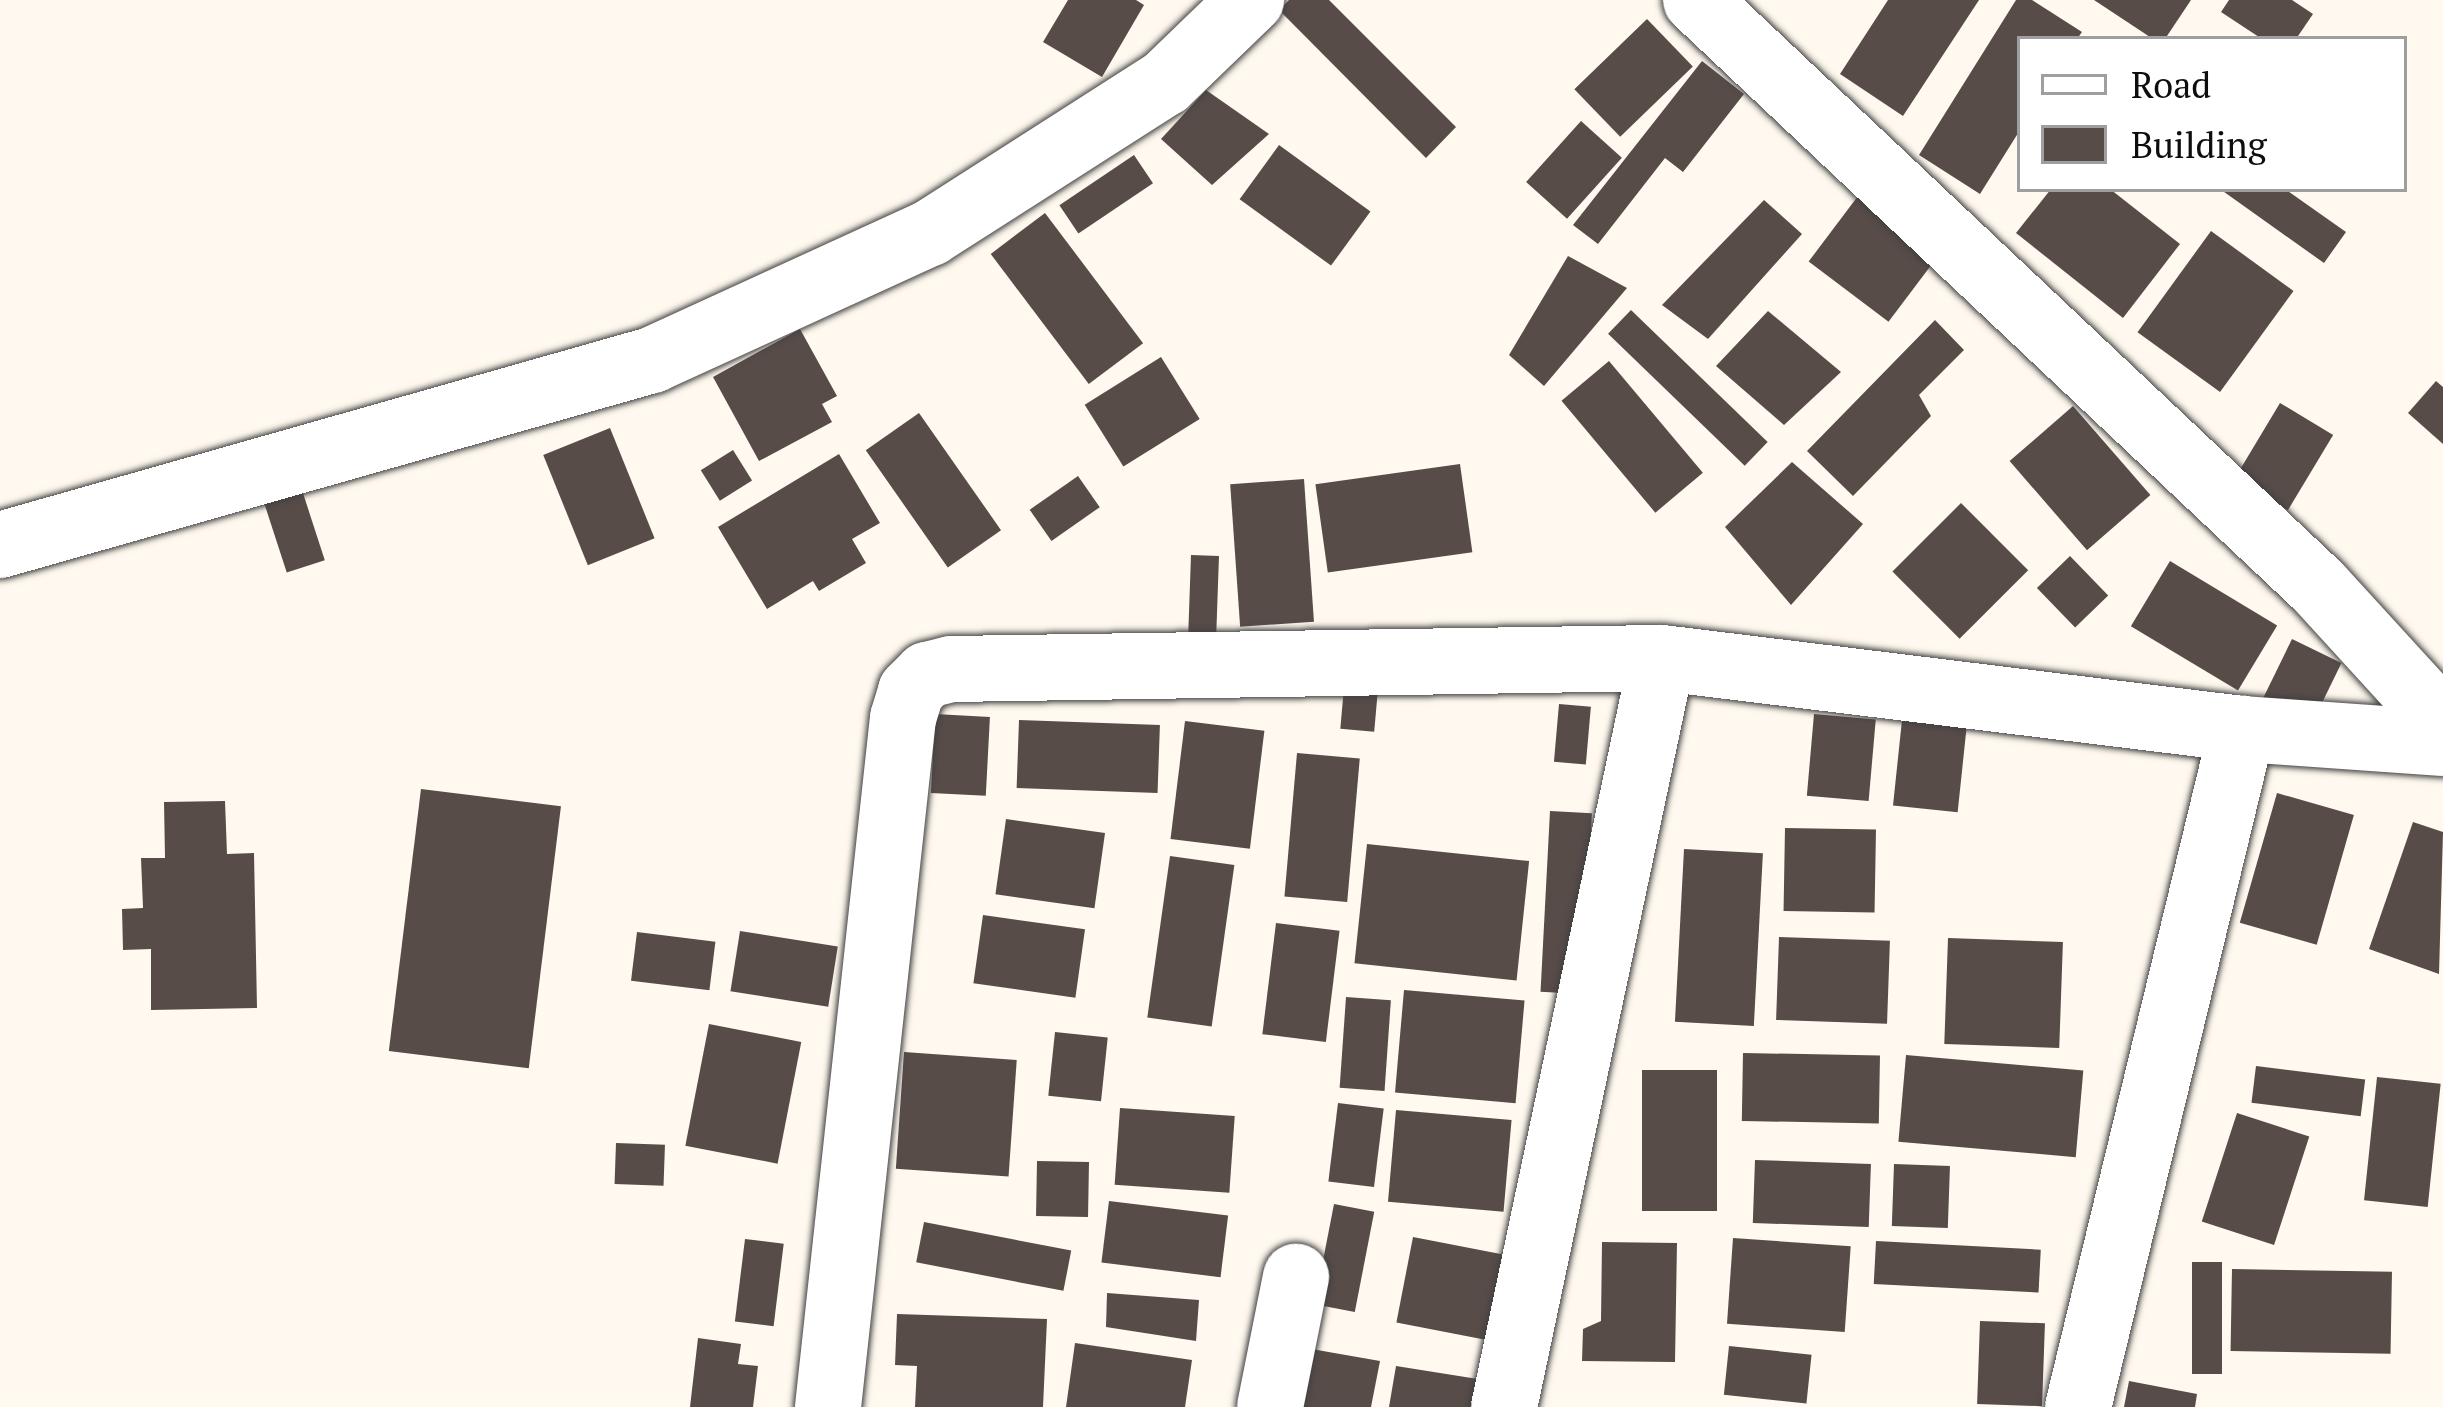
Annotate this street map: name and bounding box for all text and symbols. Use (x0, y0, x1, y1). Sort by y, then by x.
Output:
legend (2017, 36, 2407, 192)
text: Road (2131, 61, 2211, 108)
text: Building (2131, 121, 2267, 168)

